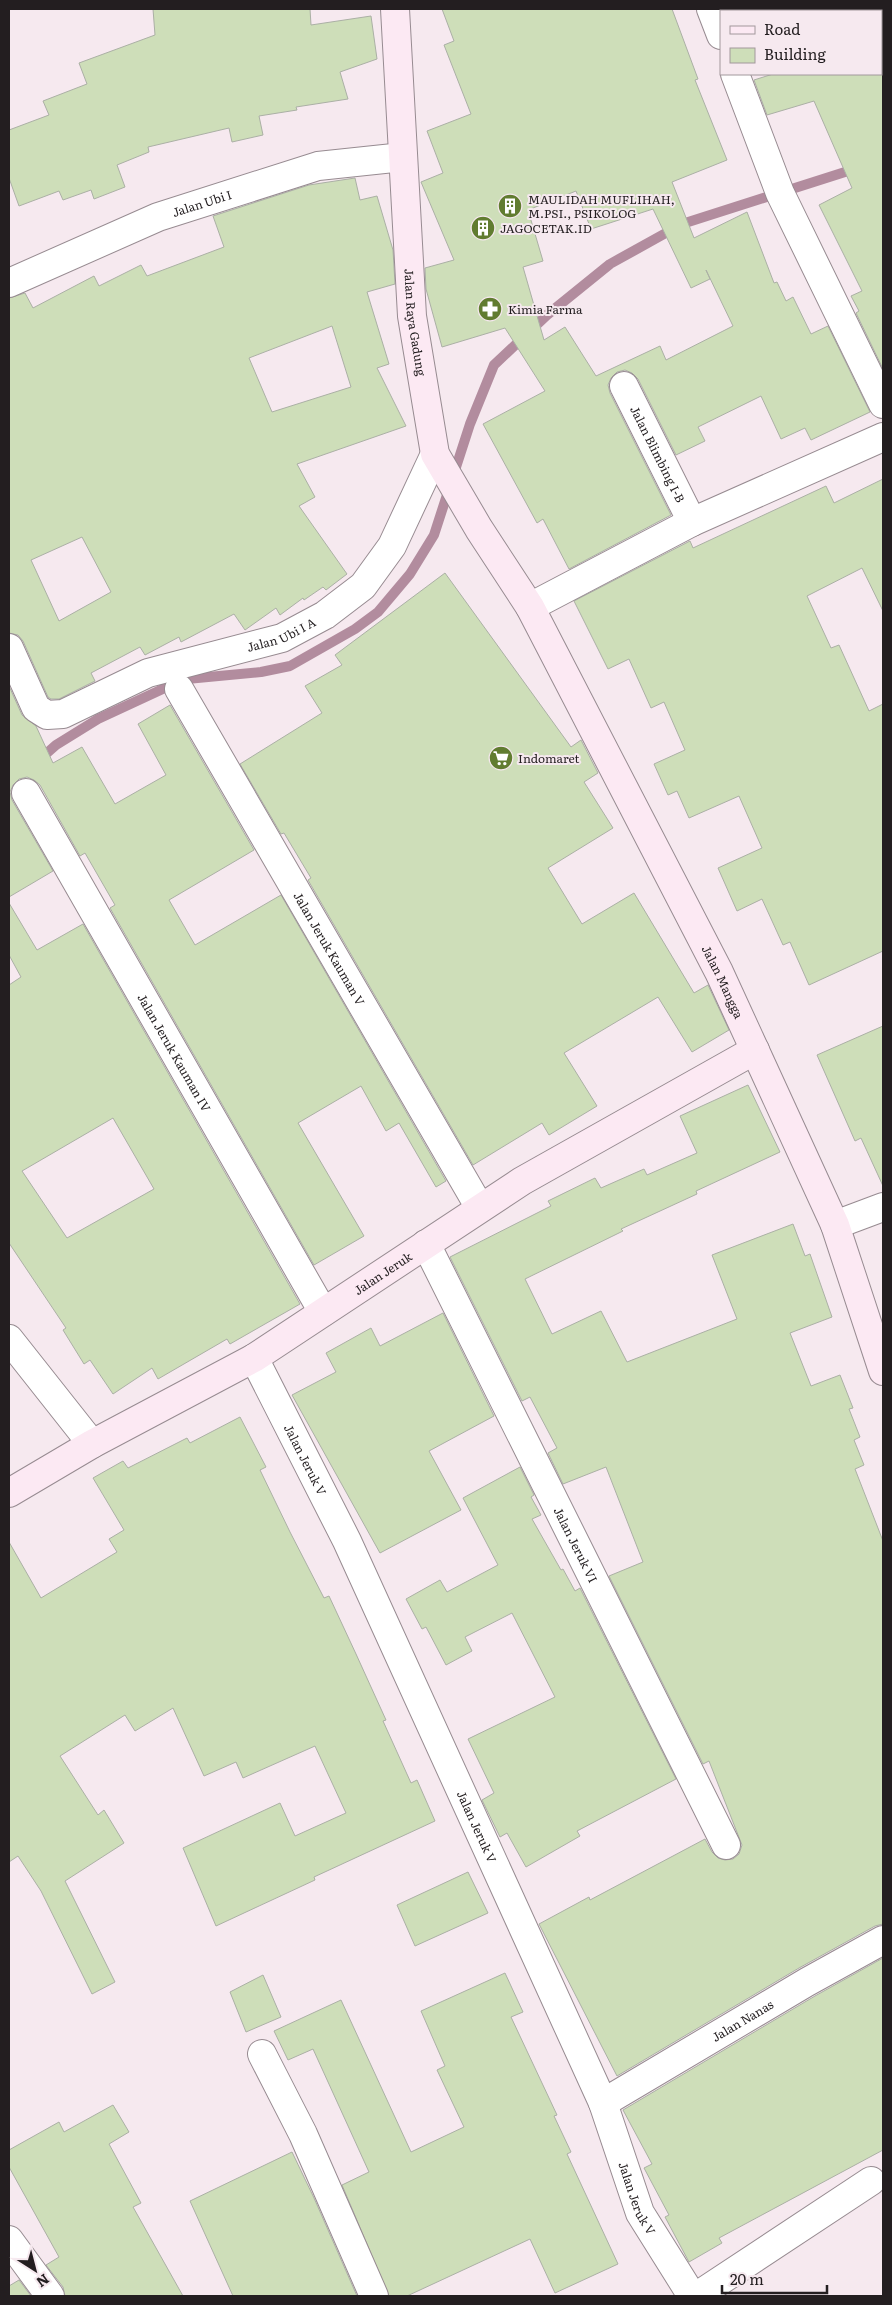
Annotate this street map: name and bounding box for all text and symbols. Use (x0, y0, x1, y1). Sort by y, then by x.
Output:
legend (720, 10, 882, 75)
text: Road (764, 17, 800, 40)
text: Building (764, 42, 826, 65)
street label: Jalan Ubi I (170, 185, 234, 221)
place label: MAULIDAH MUFLIHAH, M.PSI., PSIKOLOG (528, 190, 675, 222)
building icon: MAULIDAH MUFLIHAH, M.PSI., PSIKOLOG (497, 193, 523, 219)
building icon: JAGOCETAK.ID (470, 215, 496, 241)
place label: JAGOCETAK.ID (500, 219, 592, 237)
street label: Jalan Raya Gadung (400, 268, 431, 378)
pharmacy icon: Kimia Farma (477, 296, 503, 322)
place label: Kimia Farma (508, 300, 583, 318)
street label: Jalan Blimbing I-B (626, 402, 690, 506)
street label: Jalan Ubi I A (245, 613, 319, 656)
supermarket icon: Indomaret (488, 745, 514, 771)
place label: Indomaret (518, 749, 580, 767)
street label: Jalan Jeruk Kauman V (289, 888, 370, 1009)
street label: Jalan Mangga (698, 942, 748, 1022)
street label: Jalan Jeruk Kauman IV (134, 990, 216, 1115)
street label: Jalan Jeruk (350, 1247, 416, 1299)
street label: Jalan Jeruk V (280, 1421, 331, 1498)
street label: Jalan Jeruk VI (550, 1504, 603, 1586)
street label: Jalan Jeruk V (453, 1787, 501, 1866)
street label: Jalan Nanas (708, 1995, 777, 2046)
street label: Jalan Jeruk V (614, 2159, 660, 2238)
north arrow (10, 2245, 60, 2295)
scale bar (722, 2262, 827, 2294)
text: 20 m (730, 2267, 764, 2290)
text: N (32, 2270, 54, 2293)

